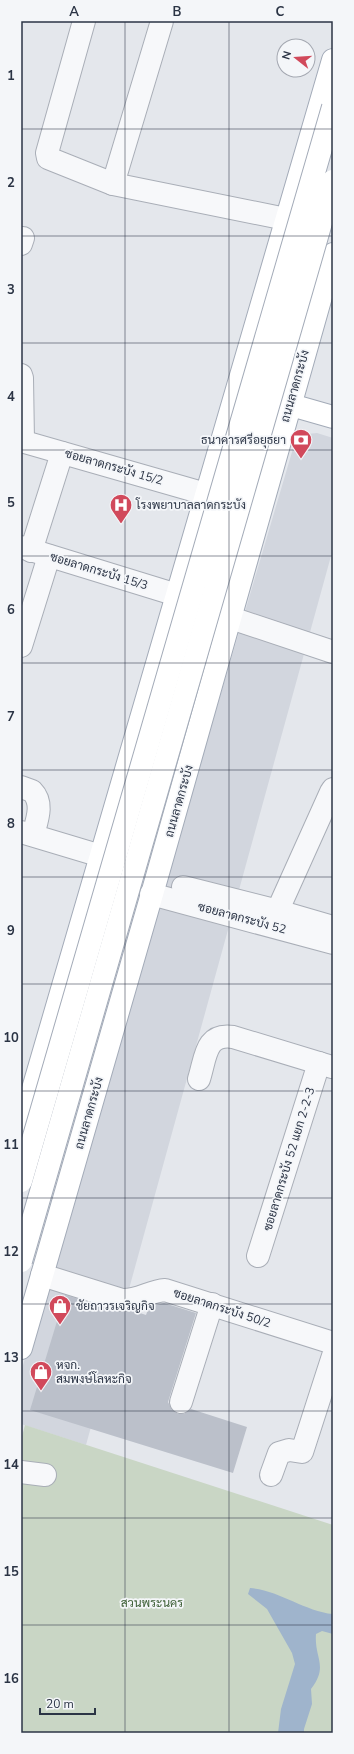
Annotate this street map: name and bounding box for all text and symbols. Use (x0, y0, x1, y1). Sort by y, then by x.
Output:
text: A (69, 3, 79, 21)
text: B (173, 3, 182, 21)
text: C (276, 3, 285, 21)
north arrow (276, 38, 316, 78)
text: N (279, 49, 295, 61)
text: 1 (7, 67, 15, 85)
text: 2 (7, 174, 15, 192)
text: 3 (7, 281, 15, 299)
street label: ถนนลาดกระบัง (277, 348, 313, 424)
text: 4 (7, 388, 15, 406)
bank icon: ธนาคารศรีอยุธยา (288, 427, 314, 460)
place label: ธนาคารศรีอยุธยา (201, 432, 286, 449)
street label: ซอยลาดกระบัง 15/2 (63, 445, 165, 489)
hospital icon: โรงพยาบาลลาดกระบัง (108, 492, 134, 525)
text: 5 (7, 494, 15, 512)
place label: โรงพยาบาลลาดกระบัง (135, 497, 246, 513)
street label: ซอยลาดกระบัง 15/3 (48, 548, 150, 594)
text: 6 (7, 601, 15, 619)
text: 7 (7, 708, 15, 726)
street label: ถนนลาดกระบัง (161, 763, 197, 839)
text: 8 (7, 815, 15, 833)
street label: ซอยลาดกระบัง 52 (196, 898, 288, 938)
text: 9 (7, 922, 15, 940)
text: 10 (3, 1029, 19, 1047)
street label: ถนนลาดกระบัง (71, 1075, 107, 1151)
street label: ซอยลาดกระบัง 52 แยก 2-2-3 (259, 1085, 319, 1233)
text: 11 (3, 1136, 19, 1154)
text: 12 (3, 1243, 19, 1261)
street label: ซอยลาดกระบัง 50/2 (171, 1285, 273, 1331)
shop icon: ชัยถาวรเจริญกิจ (47, 1293, 73, 1326)
place label: ชัยถาวรเจริญกิจ (76, 1298, 155, 1314)
text: 13 (3, 1349, 19, 1367)
place label: หจก. สมพงษ์โลหะกิจ (56, 1357, 132, 1387)
shop icon: หจก. สมพงษ์โลหะกิจ (28, 1359, 54, 1392)
text: 14 (3, 1456, 19, 1474)
text: 15 (3, 1563, 19, 1581)
park label: สวนพระนคร (121, 1595, 183, 1611)
text: 16 (3, 1670, 19, 1688)
scale bar (40, 1690, 95, 1716)
text: 20 m (46, 1696, 74, 1712)

